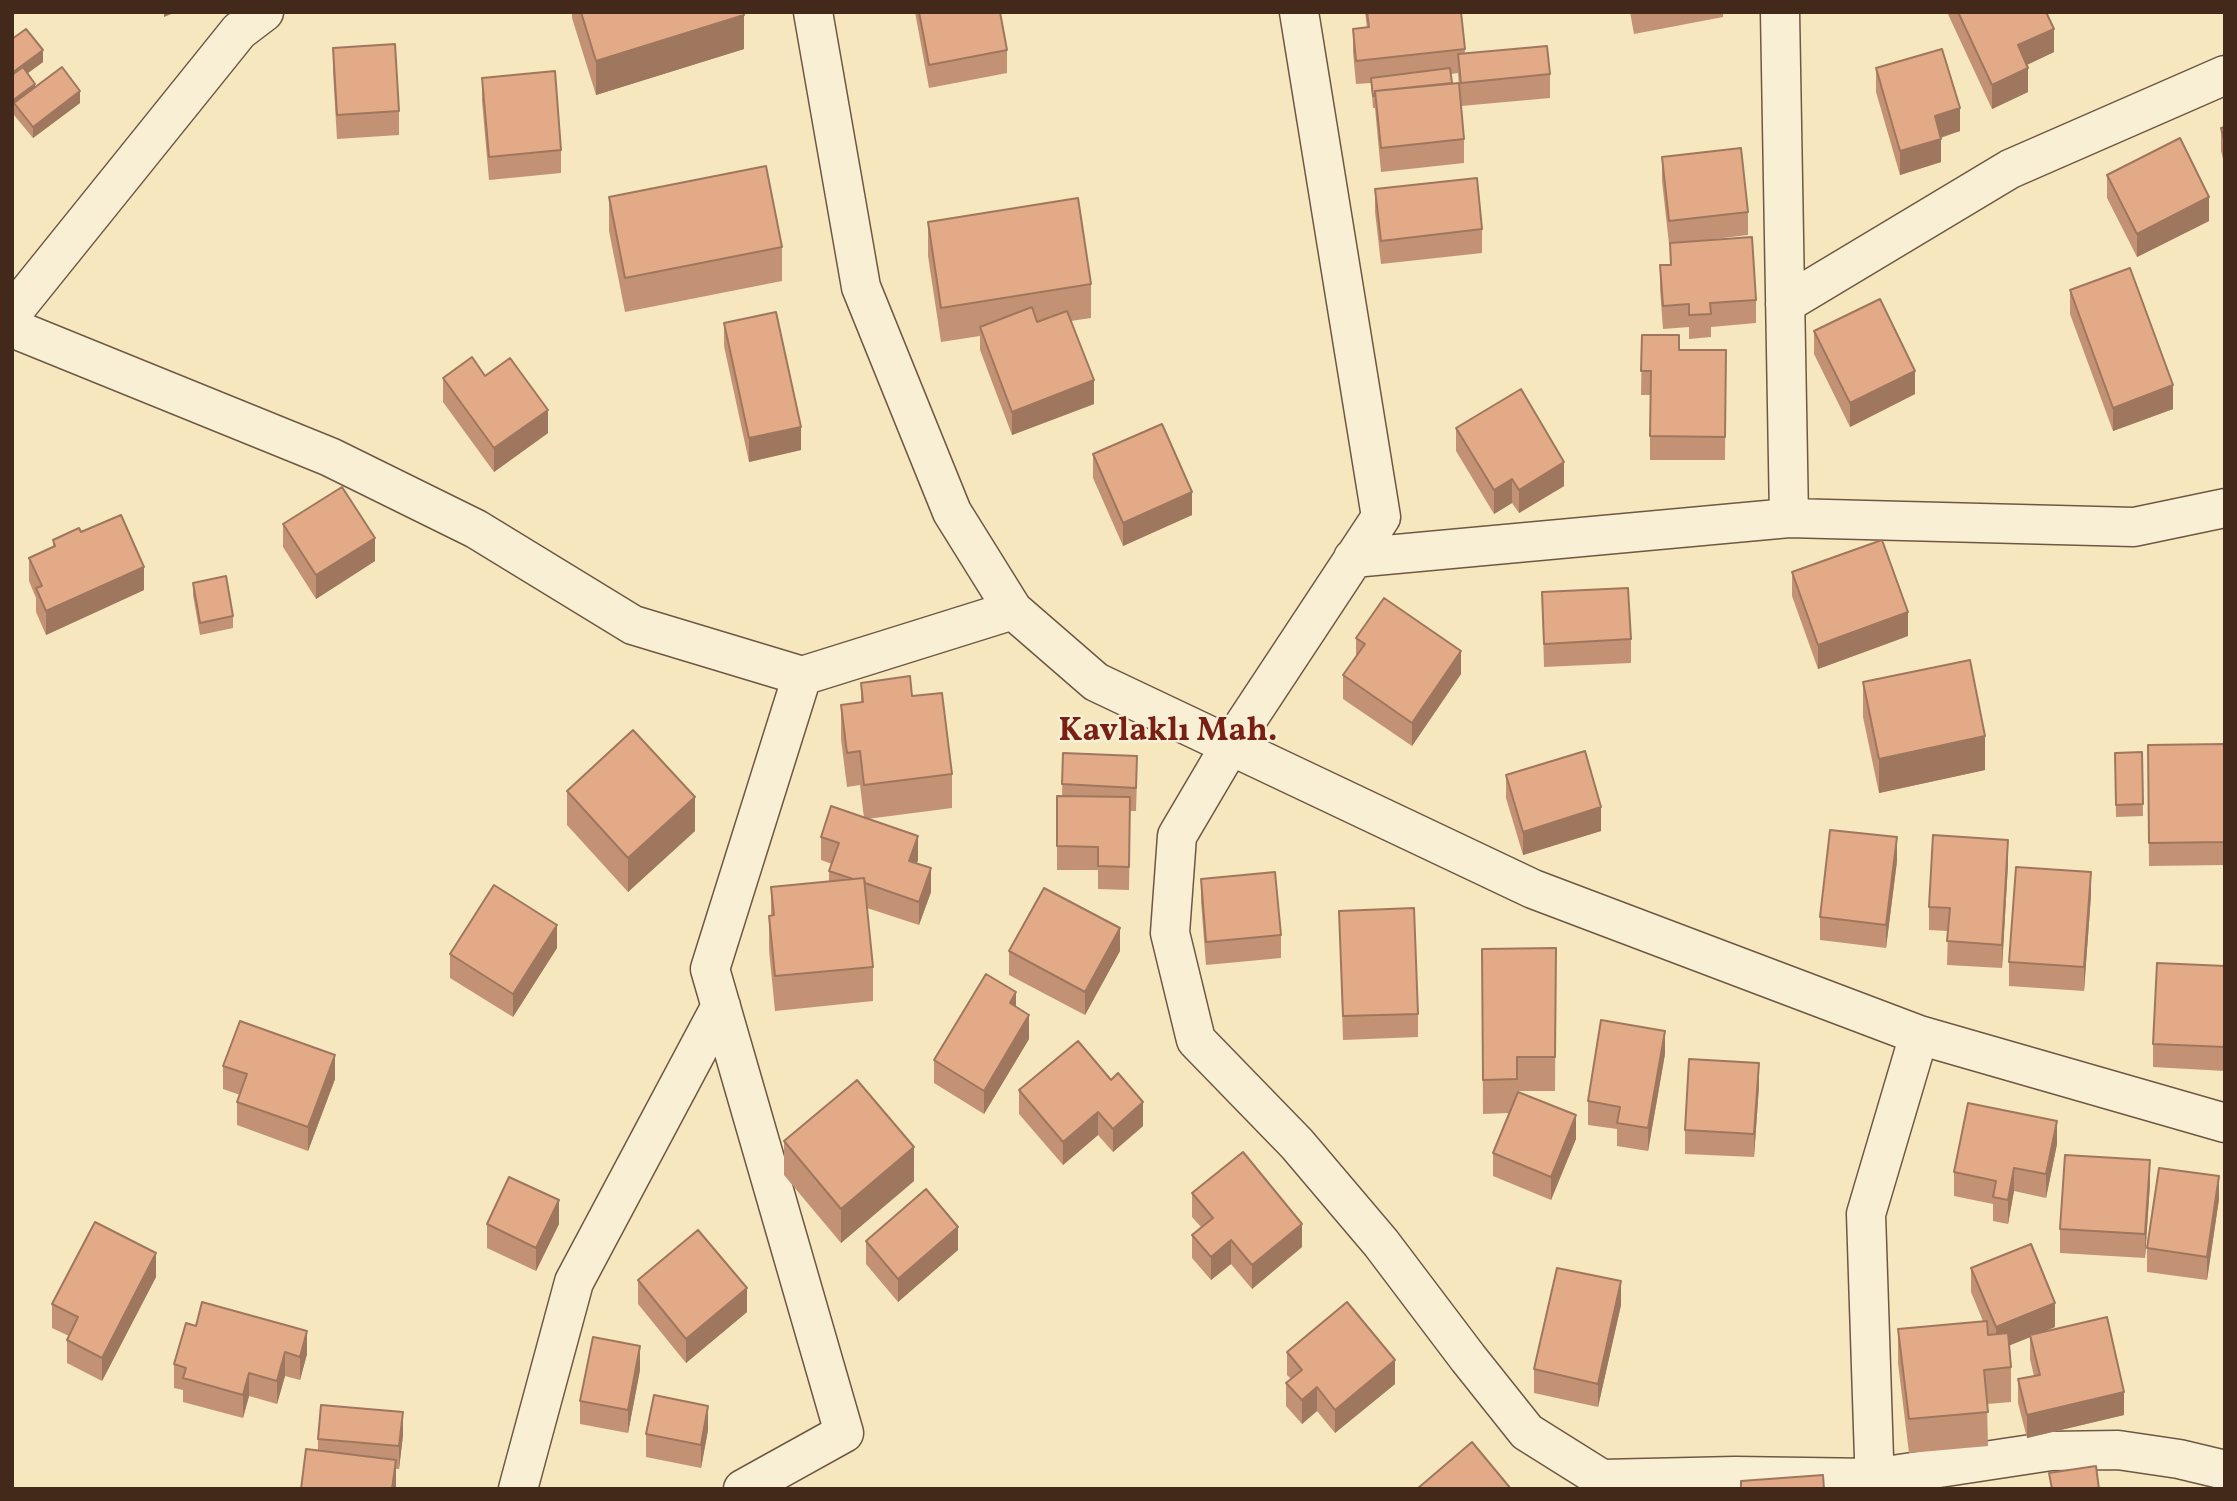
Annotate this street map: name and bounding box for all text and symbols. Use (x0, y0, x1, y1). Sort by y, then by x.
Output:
district label: Kavlaklı Mah. (1059, 714, 1277, 754)

